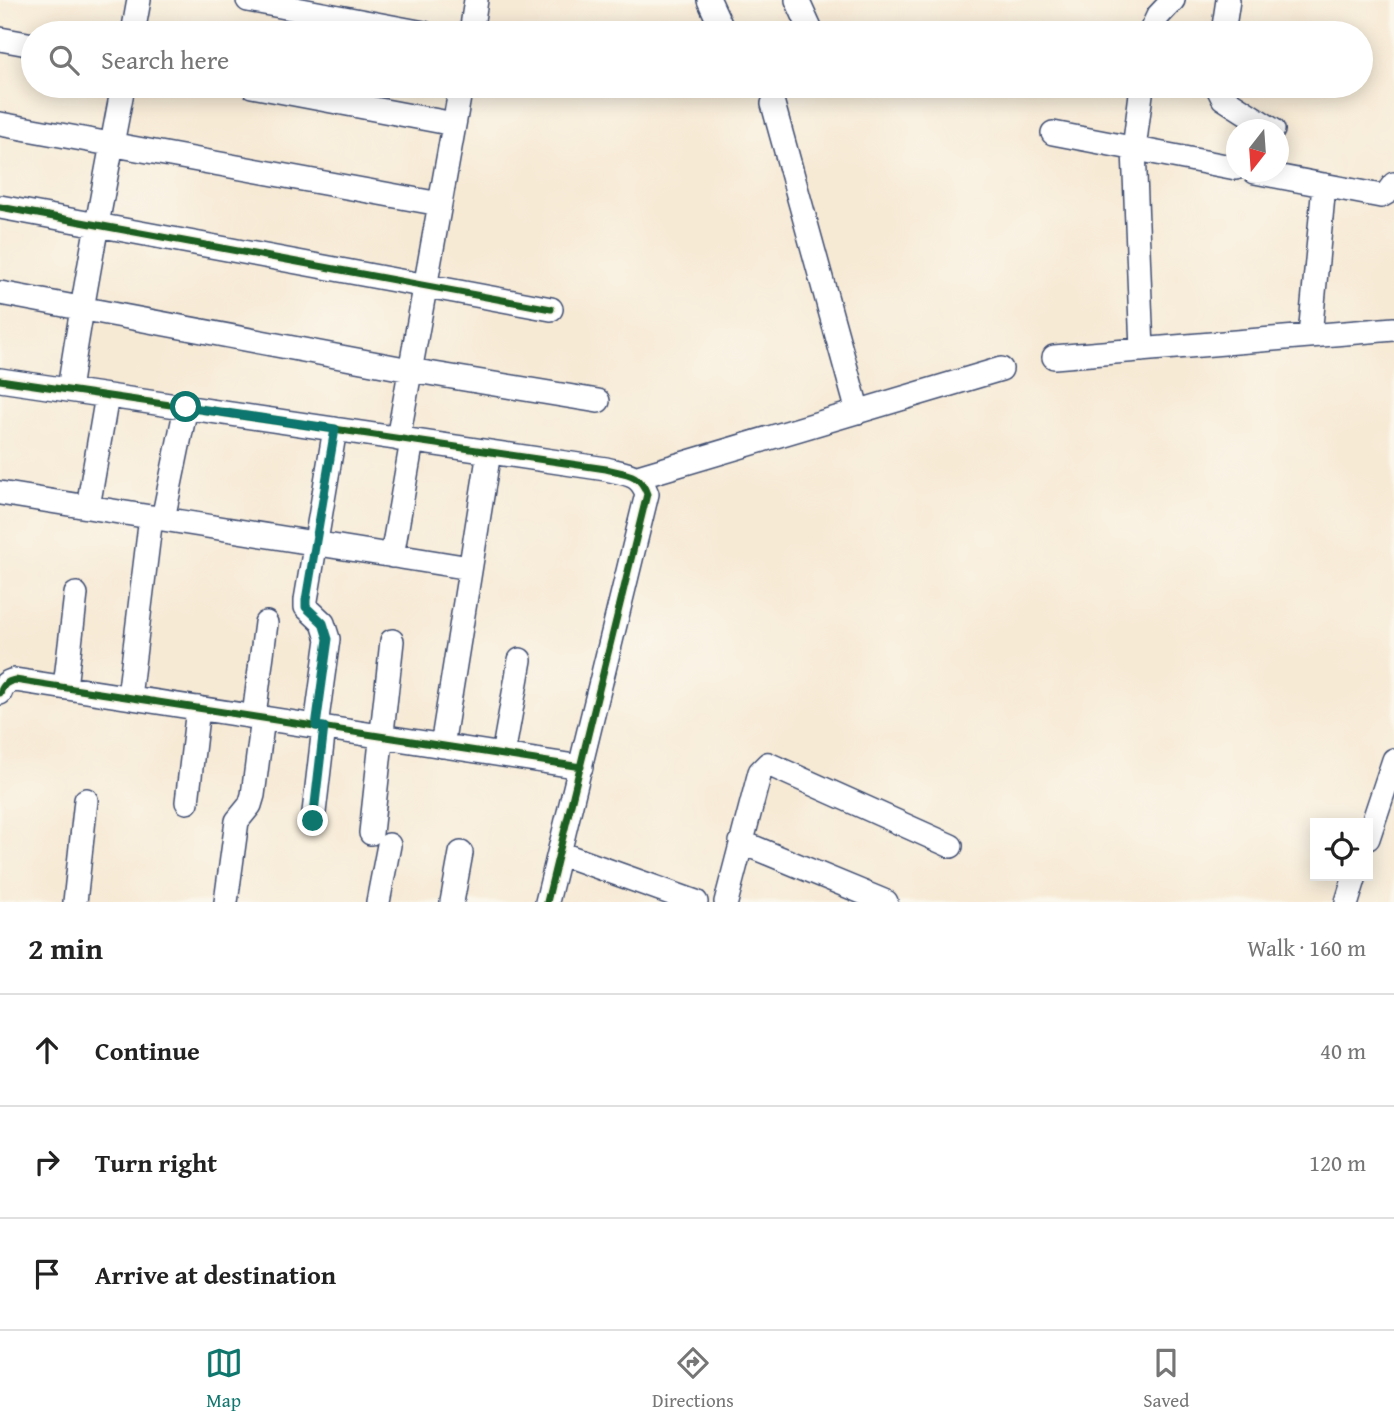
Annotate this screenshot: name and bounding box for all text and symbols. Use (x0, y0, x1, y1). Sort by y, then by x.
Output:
search box (21, 21, 1373, 98)
text: Search here (101, 40, 229, 79)
icon: search (45, 41, 83, 79)
north arrow (1226, 119, 1289, 182)
route start (170, 391, 201, 422)
route end (297, 805, 328, 836)
map controls (1310, 818, 1373, 881)
button: locate (1310, 818, 1373, 881)
text: 2 min (28, 926, 103, 970)
text: Walk · 160 m (1247, 931, 1366, 964)
icon: ahead (28, 1031, 66, 1069)
text: Continue (95, 1031, 200, 1070)
text: 40 m (1320, 1034, 1366, 1067)
icon: right (28, 1143, 66, 1181)
text: Turn right (95, 1143, 217, 1182)
text: 120 m (1309, 1146, 1366, 1179)
icon: arrive (28, 1255, 66, 1293)
text: Arrive at destination (95, 1255, 336, 1294)
tab: Map (205, 1344, 243, 1414)
tab: Directions (652, 1344, 734, 1414)
tab: Saved (1143, 1344, 1189, 1414)

